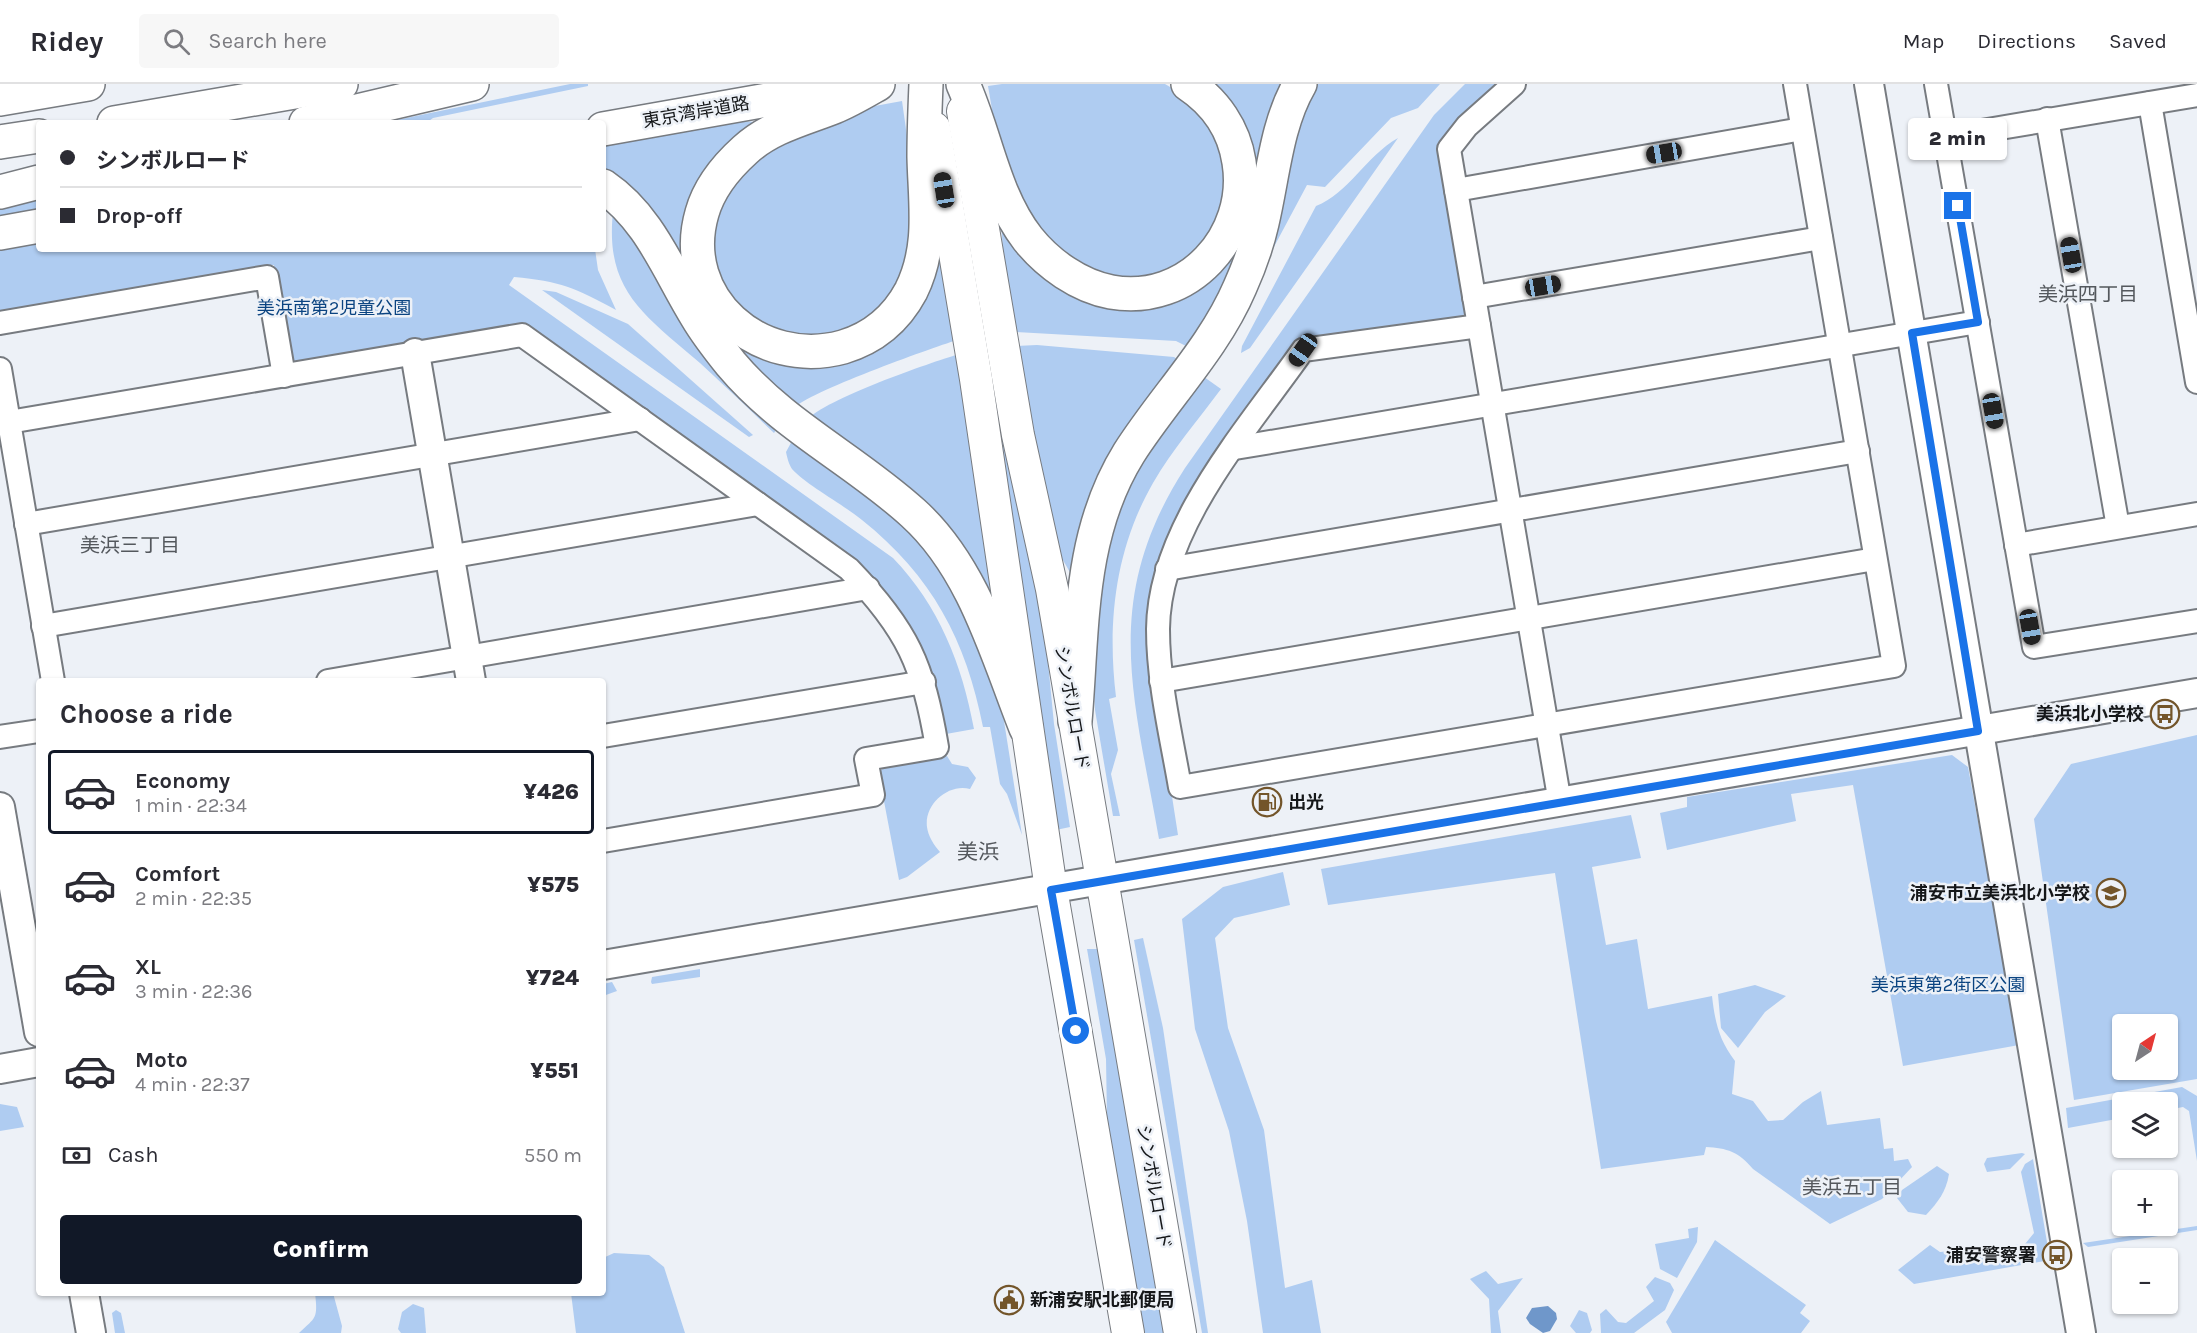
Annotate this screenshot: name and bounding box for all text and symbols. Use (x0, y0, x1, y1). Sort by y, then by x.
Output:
search box (139, 14, 559, 68)
text: Ridey (30, 25, 103, 58)
icon: search (160, 25, 193, 58)
text: Search here (208, 28, 327, 54)
text: Map (1903, 29, 1944, 53)
text: Directions (1977, 29, 2076, 53)
text: Saved (2109, 29, 2167, 53)
street label: 東京湾岸道路 (641, 92, 751, 132)
callout: 2 min (1908, 119, 2008, 161)
text: 2 min (1929, 127, 1986, 150)
car (1645, 141, 1683, 165)
text: シンボルロード (96, 148, 250, 174)
car (932, 171, 956, 209)
route end (1944, 192, 1971, 219)
text: Drop-off (96, 203, 182, 229)
car (2059, 236, 2083, 274)
car (1524, 274, 1562, 298)
district label: 美浜四丁目 (2038, 283, 2138, 306)
park label: 美浜南第2児童公園 (257, 297, 411, 319)
car (1285, 330, 1321, 370)
car (1981, 392, 2005, 430)
district label: 美浜三丁目 (80, 534, 180, 557)
car (2018, 608, 2042, 646)
street label: シンボルロード (1050, 644, 1094, 772)
text: Choose a ride (60, 698, 233, 730)
bus stop icon: 美浜北小学校 (2149, 698, 2181, 730)
place label: 美浜北小学校 (2036, 703, 2144, 725)
icon: car (63, 765, 117, 819)
text: Economy (135, 768, 230, 794)
text: ¥426 (523, 779, 579, 805)
fuel station icon: 出光 (1251, 786, 1283, 818)
place label: 出光 (1288, 791, 1324, 813)
text: 1 min · 22:34 (135, 794, 247, 817)
district label: 美浜 (957, 840, 999, 864)
icon: car (63, 858, 117, 912)
text: Comfort (135, 861, 220, 887)
text: ¥575 (527, 872, 579, 898)
school or university icon: 浦安市立美浜北小学校 (2095, 877, 2127, 909)
place label: 浦安市立美浜北小学校 (1910, 882, 2090, 904)
text: 2 min · 22:35 (135, 887, 252, 910)
icon: car (63, 951, 117, 1005)
text: XL (135, 954, 161, 980)
text: ¥724 (526, 965, 579, 991)
park label: 美浜東第2街区公園 (1871, 974, 2025, 996)
text: 3 min · 22:36 (135, 980, 252, 1003)
north arrow (2112, 1014, 2178, 1080)
map controls (2112, 1014, 2178, 1314)
route start (1062, 1017, 1089, 1044)
icon: car (63, 1044, 117, 1098)
text: Moto (135, 1047, 188, 1073)
text: ¥551 (530, 1058, 579, 1084)
text: 4 min · 22:37 (135, 1073, 250, 1096)
button: layers (2112, 1092, 2178, 1158)
street label: シンボルロード (1132, 1123, 1176, 1251)
icon: cash (60, 1139, 93, 1172)
text: Cash (108, 1142, 158, 1168)
text: 550 m (524, 1144, 582, 1167)
button: + (2112, 1170, 2178, 1236)
district label: 美浜五丁目 (1802, 1176, 1902, 1199)
button: Confirm (60, 1215, 582, 1284)
bus stop icon: 浦安警察署 (2041, 1239, 2073, 1271)
place label: 浦安警察署 (1946, 1244, 2036, 1266)
button: − (2112, 1248, 2178, 1314)
public building icon: 新浦安駅北郵便局 (993, 1284, 1025, 1316)
place label: 新浦安駅北郵便局 (1030, 1289, 1174, 1311)

